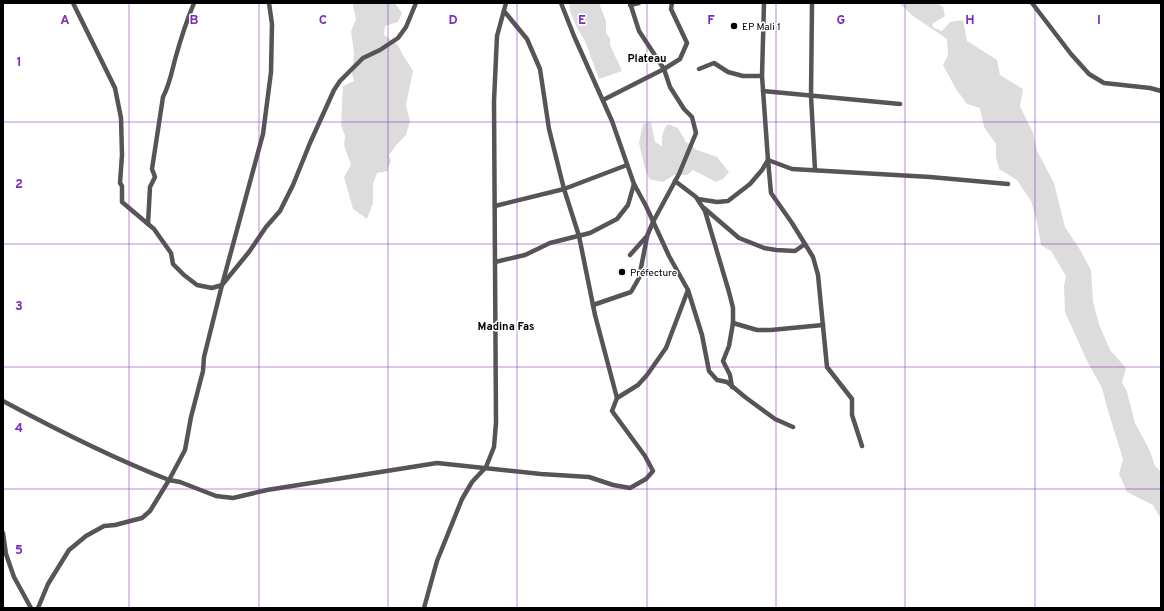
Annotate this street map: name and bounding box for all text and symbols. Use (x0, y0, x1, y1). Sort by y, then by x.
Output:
text: A (60, 13, 70, 29)
text: B (190, 13, 199, 29)
text: C (319, 13, 327, 29)
text: D (448, 13, 458, 29)
text: E (578, 13, 586, 29)
text: F (707, 13, 715, 29)
text: G (837, 13, 846, 29)
text: H (965, 13, 975, 29)
text: I (1097, 13, 1101, 29)
marker: EP Mali 1 (729, 21, 739, 31)
place label: EP Mali 1 (742, 21, 781, 34)
district label: Plateau (627, 52, 667, 66)
text: 1 (16, 55, 22, 71)
text: 2 (15, 177, 23, 193)
marker: Préfecture (617, 267, 627, 277)
place label: Préfecture (630, 267, 677, 280)
text: 3 (15, 299, 23, 315)
district label: Madina Fas (478, 320, 534, 334)
text: 4 (15, 421, 23, 437)
text: 5 (15, 543, 23, 559)

